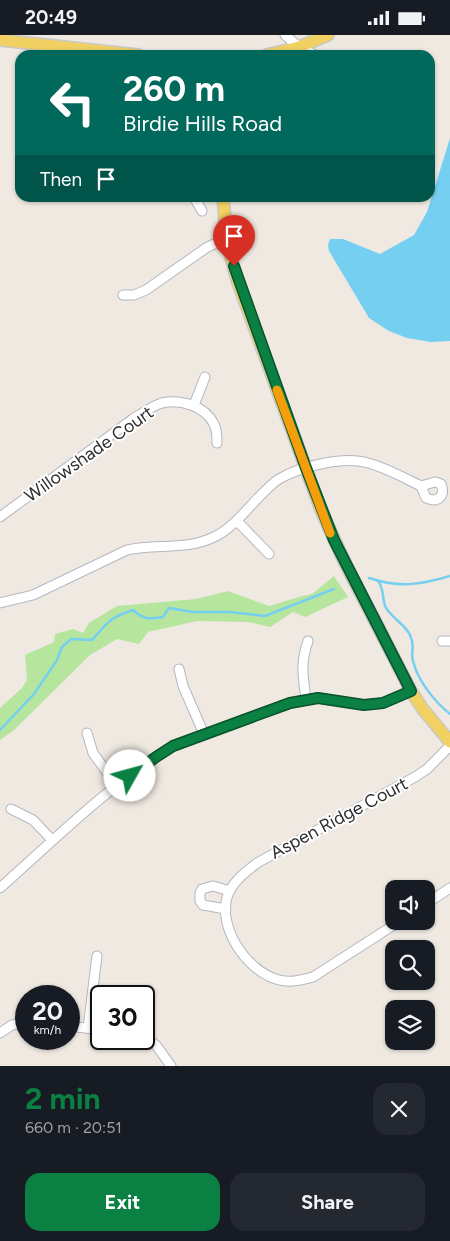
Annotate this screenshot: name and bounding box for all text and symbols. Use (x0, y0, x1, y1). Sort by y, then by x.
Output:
text: 20:49 (25, 6, 77, 29)
text: 260 m (123, 68, 225, 110)
icon: left (40, 70, 105, 135)
text: Birdie Hills Road (123, 110, 282, 137)
icon: arrive (92, 165, 120, 193)
text: Then (40, 168, 82, 191)
pin (213, 215, 255, 266)
icon: arrive (220, 222, 248, 250)
street label: Willowshade Court (20, 401, 158, 507)
position arrow (103, 749, 155, 801)
street label: Aspen Ridge Court (266, 772, 412, 864)
map controls (385, 880, 435, 1050)
button: sound (385, 880, 435, 930)
button: search (385, 940, 435, 990)
speed limit sign: 30 (90, 985, 155, 1050)
text: 20 (32, 996, 63, 1026)
button: layers (385, 1000, 435, 1050)
text: km/h (34, 1023, 61, 1037)
text: 2 min (25, 1080, 101, 1117)
button: close (373, 1083, 425, 1135)
text: 660 m · 20:51 (25, 1118, 122, 1137)
button: Exit (25, 1173, 220, 1231)
button: Share (230, 1173, 425, 1231)

